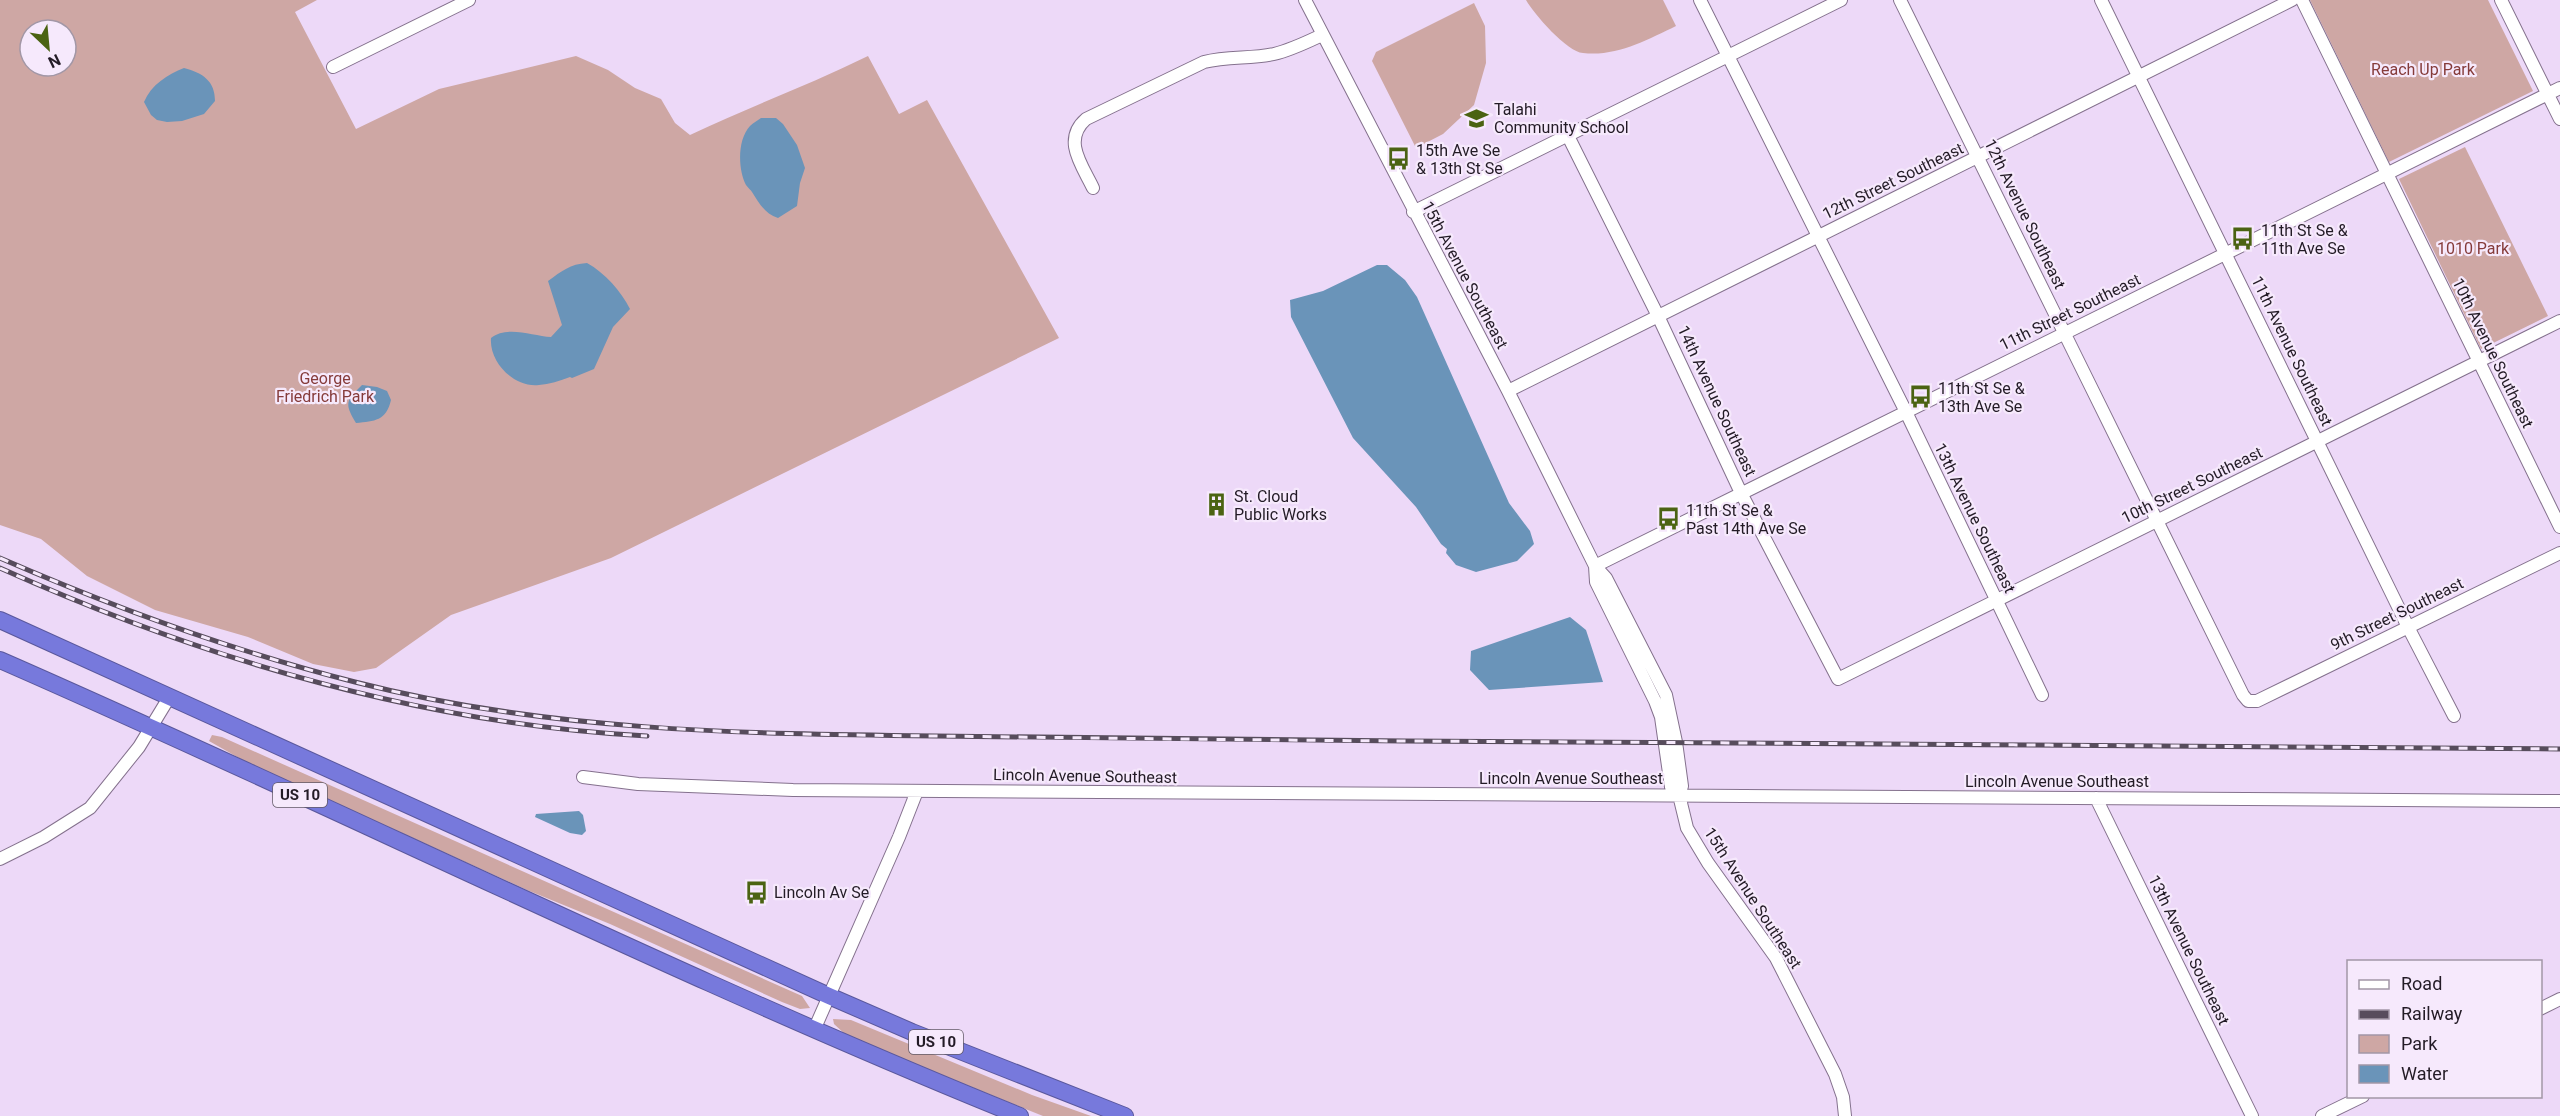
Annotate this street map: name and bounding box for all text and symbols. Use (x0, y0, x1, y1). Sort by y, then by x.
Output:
north arrow (18, 18, 78, 78)
text: N (45, 50, 64, 72)
park label: Reach Up Park (2371, 60, 2476, 79)
place label: Talahi Community School (1494, 100, 1629, 137)
school or university icon: Talahi Community School (1463, 105, 1489, 131)
street label: 12th Avenue Southeast (1980, 136, 2070, 292)
street label: 12th Street Southeast (1819, 139, 1967, 223)
place label: 15th Ave Se & 13th St Se (1416, 141, 1503, 178)
bus stop icon: 15th Ave Se & 13th St Se (1385, 146, 1411, 172)
street label: 15th Avenue Southeast (1418, 198, 1512, 352)
place label: 11th St Se & 11th Ave Se (2261, 221, 2348, 258)
bus stop icon: 11th St Se & 11th Ave Se (2230, 226, 2256, 252)
park label: 1010 Park (2437, 239, 2510, 258)
street label: 11th Street Southeast (1996, 270, 2144, 354)
street label: 11th Avenue Southeast (2247, 273, 2337, 429)
street label: 10th Avenue Southeast (2448, 275, 2538, 431)
street label: 14th Avenue Southeast (1674, 322, 1760, 480)
park label: George Friedrich Park (276, 369, 375, 406)
place label: 11th St Se & 13th Ave Se (1938, 379, 2025, 416)
bus stop icon: 11th St Se & 13th Ave Se (1907, 384, 1933, 410)
street label: 13th Avenue Southeast (1930, 440, 2020, 596)
street label: 10th Street Southeast (2118, 443, 2266, 527)
place label: St. Cloud Public Works (1234, 487, 1327, 524)
building icon: St. Cloud Public Works (1203, 492, 1229, 518)
place label: 11th St Se & Past 14th Ave Se (1686, 501, 1806, 538)
bus stop icon: 11th St Se & Past 14th Ave Se (1655, 506, 1681, 532)
street label: 9th Street Southeast (2328, 574, 2466, 654)
street label: Lincoln Avenue Southeast (993, 765, 1177, 787)
street label: Lincoln Avenue Southeast (1479, 769, 1663, 788)
street label: Lincoln Avenue Southeast (1965, 772, 2149, 791)
road number: US 10 (273, 783, 327, 807)
street label: 15th Avenue Southeast (1700, 824, 1806, 972)
street label: 13th Avenue Southeast (2144, 872, 2234, 1028)
bus stop icon: Lincoln Av Se (743, 879, 769, 905)
place label: Lincoln Av Se (774, 883, 869, 902)
legend (2347, 960, 2542, 1098)
text: Road (2401, 973, 2442, 994)
text: Railway (2401, 1003, 2463, 1024)
road number: US 10 (909, 1030, 963, 1054)
text: Park (2401, 1033, 2438, 1054)
text: Water (2401, 1063, 2448, 1084)

